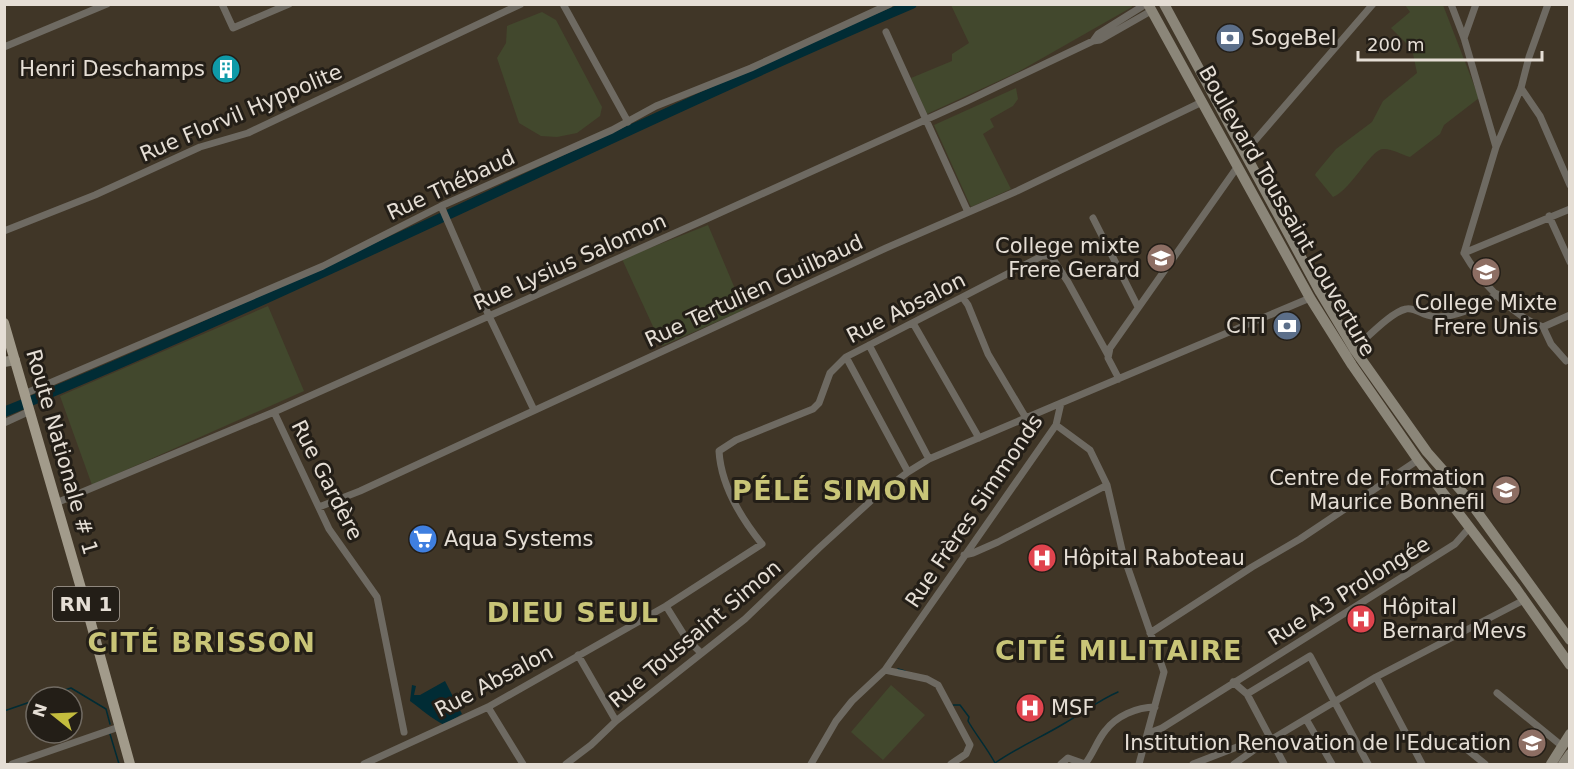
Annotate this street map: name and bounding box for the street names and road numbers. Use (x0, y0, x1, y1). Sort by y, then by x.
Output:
street label: Rue Florvil Hyppolite (136, 60, 346, 166)
street label: Boulevard Toussaint Louverture (1194, 62, 1380, 360)
street label: Rue Thébaud (383, 145, 519, 225)
street label: Rue Lysius Salomon (470, 209, 670, 315)
street label: Rue Tertulien Guilbaud (641, 230, 867, 352)
street label: Rue Absalon (843, 268, 969, 348)
street label: Route Nationale # 1 (21, 347, 103, 557)
street label: Rue Frères Simmonds (900, 410, 1048, 612)
street label: Rue Gardère (287, 416, 367, 544)
street label: Rue A3 Prolongée (1264, 532, 1434, 650)
street label: Rue Toussaint Simon (604, 555, 786, 713)
road number: RN 1 (53, 587, 119, 621)
street label: Rue Absalon (431, 640, 557, 722)

